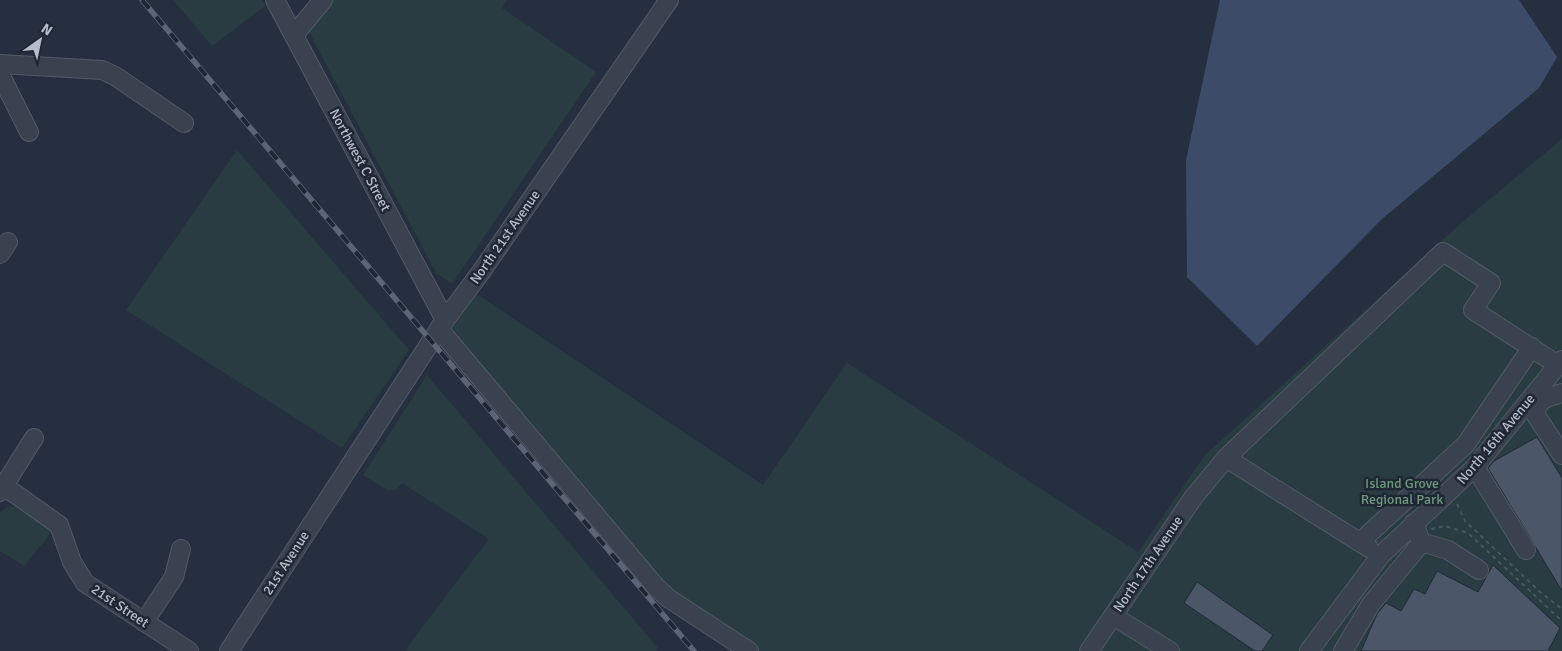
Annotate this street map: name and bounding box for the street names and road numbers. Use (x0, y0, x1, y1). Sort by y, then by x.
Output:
street label: Northwest C Street (326, 106, 394, 214)
street label: North 21st Avenue (466, 187, 544, 287)
street label: North 16th Avenue (1453, 391, 1539, 487)
street label: North 17th Avenue (1110, 513, 1186, 615)
street label: 21st Avenue (259, 528, 313, 598)
street label: 21st Street (88, 581, 152, 631)

